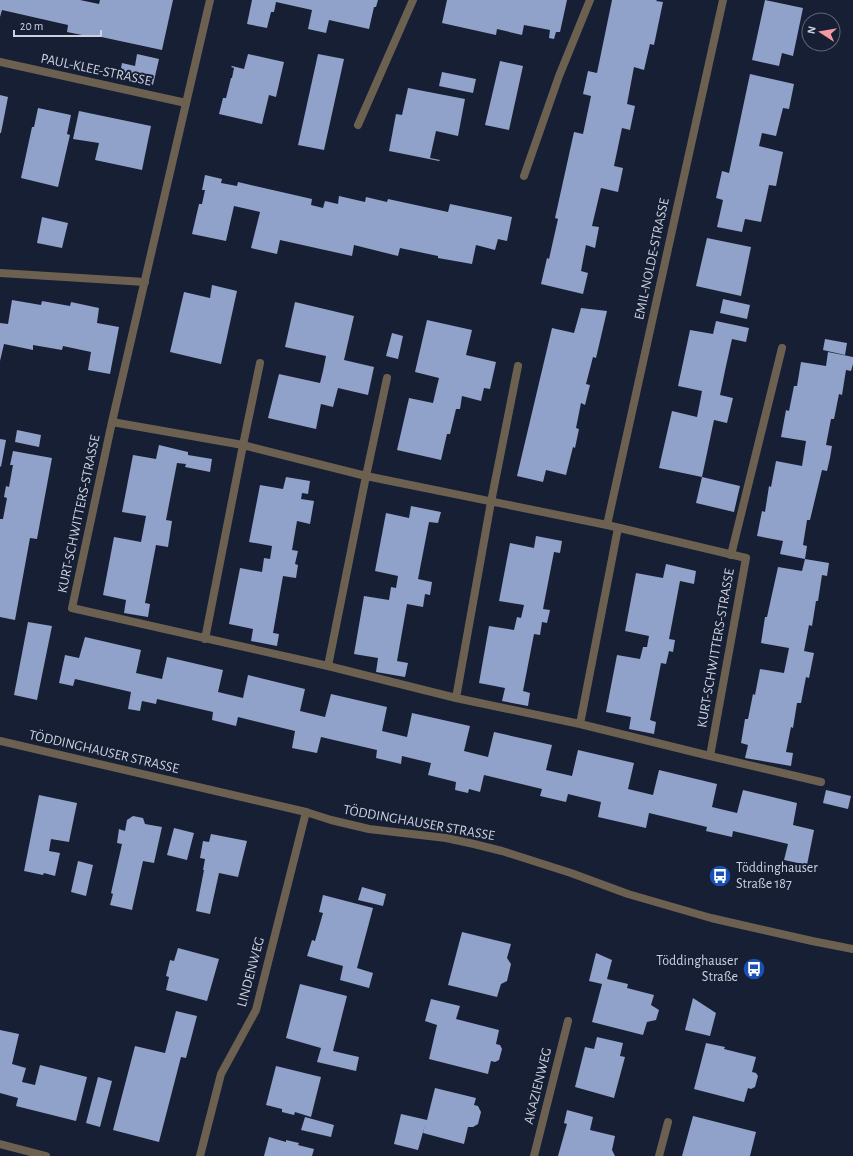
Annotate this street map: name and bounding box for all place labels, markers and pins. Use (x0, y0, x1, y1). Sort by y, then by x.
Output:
place label: Töddinghauser Straße 187 (736, 861, 818, 891)
bus stop icon: Töddinghauser Straße 187 (707, 863, 733, 889)
place label: Töddinghauser Straße (656, 954, 738, 984)
bus stop icon: Töddinghauser Straße (741, 956, 767, 982)

